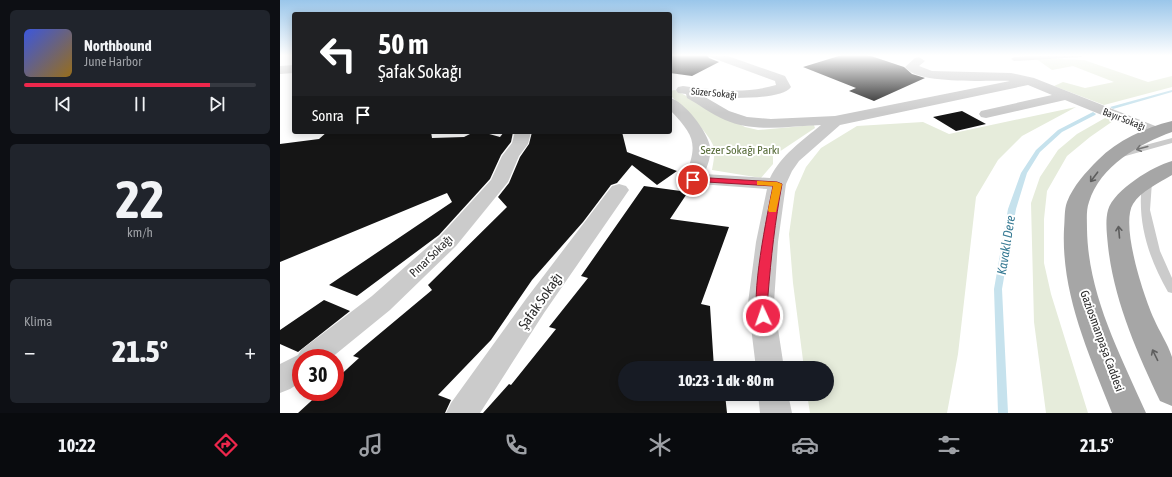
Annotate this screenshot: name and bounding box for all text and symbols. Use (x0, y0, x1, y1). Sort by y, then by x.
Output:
icon: left (312, 28, 364, 80)
text: 50 m (378, 28, 428, 60)
text: Northbound (84, 37, 152, 54)
text: June Harbor (84, 54, 142, 69)
text: Şafak Sokağı (378, 61, 462, 82)
street label: Süzer Sokağı (691, 86, 737, 100)
icon: previous (52, 93, 74, 115)
icon: pause (129, 93, 151, 115)
icon: next (206, 93, 228, 115)
icon: arrive (352, 104, 374, 126)
street label: Bayır Sokağı (1101, 106, 1147, 132)
text: Sonra (312, 107, 344, 124)
park label: Sezer Sokağı Parkı (701, 143, 779, 157)
one-way arrow (1136, 145, 1149, 152)
pin (676, 163, 710, 197)
text: 22 (116, 169, 164, 229)
icon: arrive (682, 169, 704, 191)
one-way arrow (1090, 171, 1098, 182)
water label: Kavaklı Dere (994, 214, 1018, 276)
text: km/h (127, 225, 153, 240)
one-way arrow (1115, 226, 1122, 239)
street label: Pınar Sokağı (407, 232, 455, 280)
street label: Şafak Sokağı (515, 270, 565, 332)
street label: Gaziosmanpaşa Caddesi (1077, 289, 1127, 393)
position arrow (742, 295, 784, 337)
text: Klima (24, 314, 52, 329)
text: 21.5° (112, 334, 168, 368)
text: − (24, 338, 35, 364)
text: + (245, 338, 256, 364)
speed limit sign: 30 (292, 349, 344, 401)
one-way arrow (1151, 350, 1158, 362)
text: 10:23 · 1 dk · 80 m (678, 372, 774, 389)
icon: directions (212, 431, 240, 459)
icon: music (357, 431, 385, 459)
icon: phone (502, 431, 530, 459)
icon: climate (646, 431, 674, 459)
icon: car (791, 431, 819, 459)
icon: filters (935, 431, 963, 459)
text: 10:22 (58, 435, 96, 456)
text: 21.5° (1080, 435, 1114, 456)

